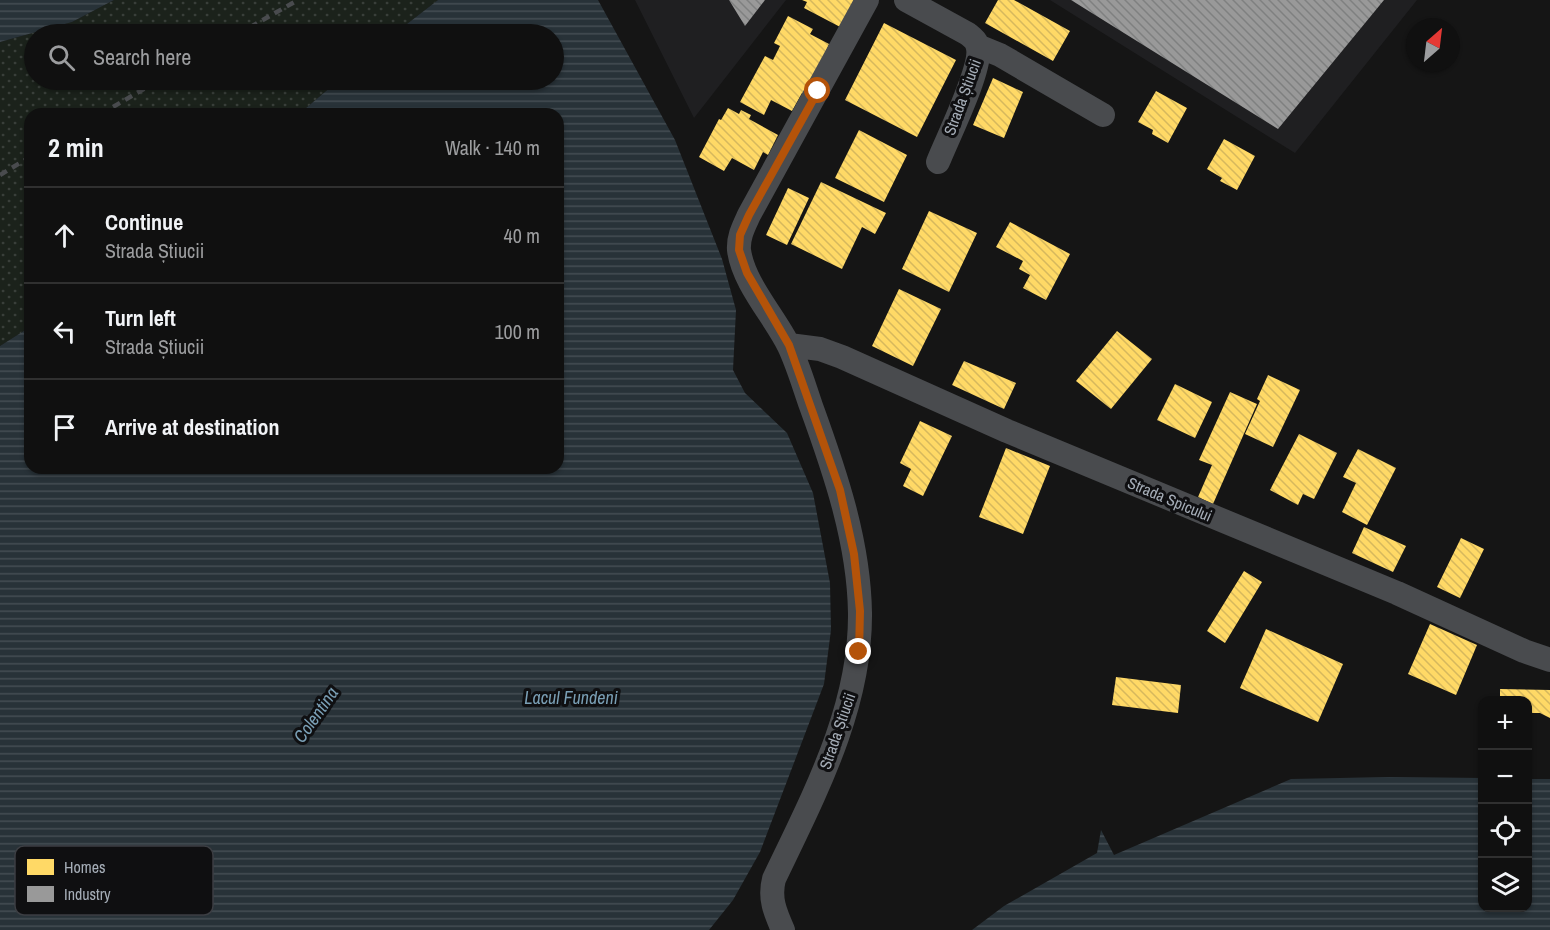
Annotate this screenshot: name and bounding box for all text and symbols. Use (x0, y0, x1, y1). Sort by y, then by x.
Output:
north arrow (1406, 18, 1460, 72)
search box (24, 24, 564, 90)
icon: search (45, 41, 78, 74)
text: Search here (93, 42, 191, 72)
street label: Strada Știucii (938, 56, 986, 138)
route start (804, 77, 830, 103)
text: 2 min (48, 130, 104, 165)
text: Walk · 140 m (445, 134, 540, 161)
text: Continue (105, 207, 183, 237)
icon: ahead (48, 219, 81, 252)
text: 40 m (504, 222, 540, 249)
text: Strada Știucii (105, 237, 204, 264)
text: Turn left (105, 303, 176, 333)
icon: left (48, 315, 81, 348)
text: 100 m (494, 318, 540, 345)
text: Strada Știucii (105, 333, 204, 360)
icon: arrive (48, 411, 81, 444)
text: Arrive at destination (105, 412, 279, 442)
street label: Strada Spicului (1124, 471, 1216, 527)
route end (845, 638, 871, 664)
water label: Colentina (287, 682, 344, 748)
water label: Lacul Fundeni (524, 685, 618, 710)
street label: Strada Știucii (814, 690, 860, 772)
map controls (1478, 696, 1532, 912)
button: + (1478, 696, 1532, 750)
button: − (1478, 750, 1532, 804)
button: locate (1478, 804, 1532, 858)
legend (15, 846, 213, 915)
text: Homes (64, 856, 106, 878)
button: layers (1478, 858, 1532, 912)
text: Industry (64, 883, 111, 905)

